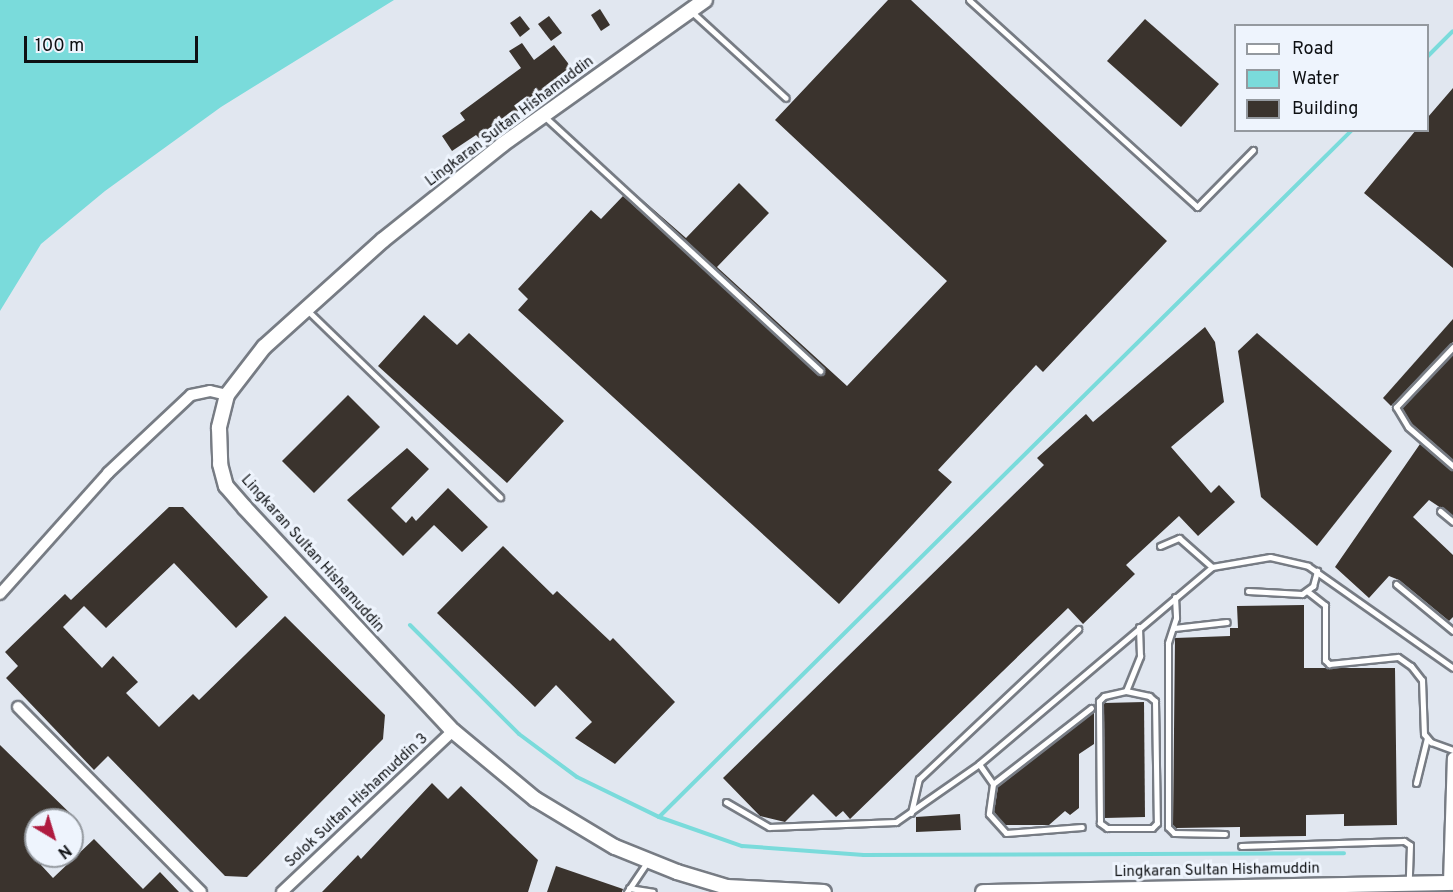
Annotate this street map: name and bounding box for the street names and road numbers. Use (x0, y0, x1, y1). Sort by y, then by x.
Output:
street label: Lingkaran Sultan Hishamuddin (422, 53, 598, 191)
street label: Lingkaran Sultan Hishamuddin (237, 472, 387, 636)
street label: Solok Sultan Hishamuddin 3 (282, 730, 432, 872)
street label: Lingkaran Sultan Hishamuddin (1114, 860, 1320, 882)

